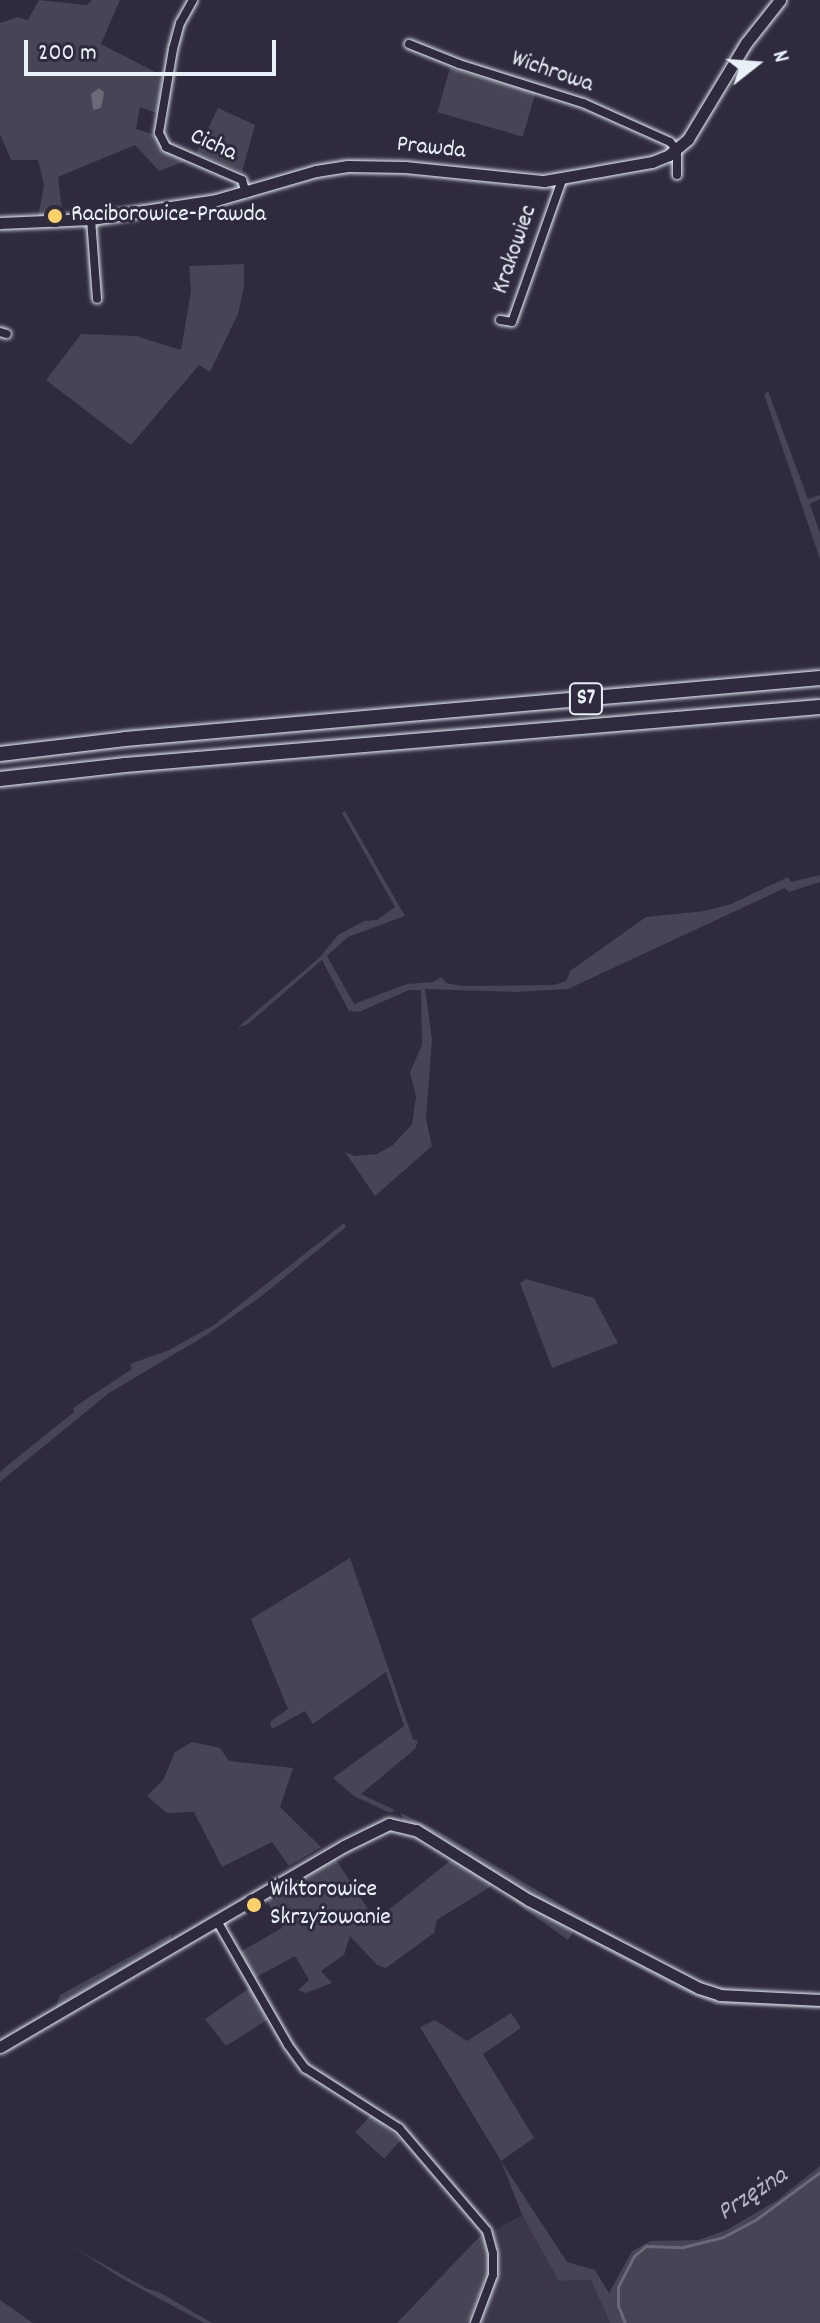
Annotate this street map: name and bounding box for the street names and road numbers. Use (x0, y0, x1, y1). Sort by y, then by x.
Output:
street label: Wichrowa (507, 46, 597, 100)
street label: Cicha (185, 123, 241, 169)
street label: Prawda (395, 131, 467, 167)
street label: Krakowiec (487, 202, 545, 298)
road number: S7 (568, 681, 604, 717)

